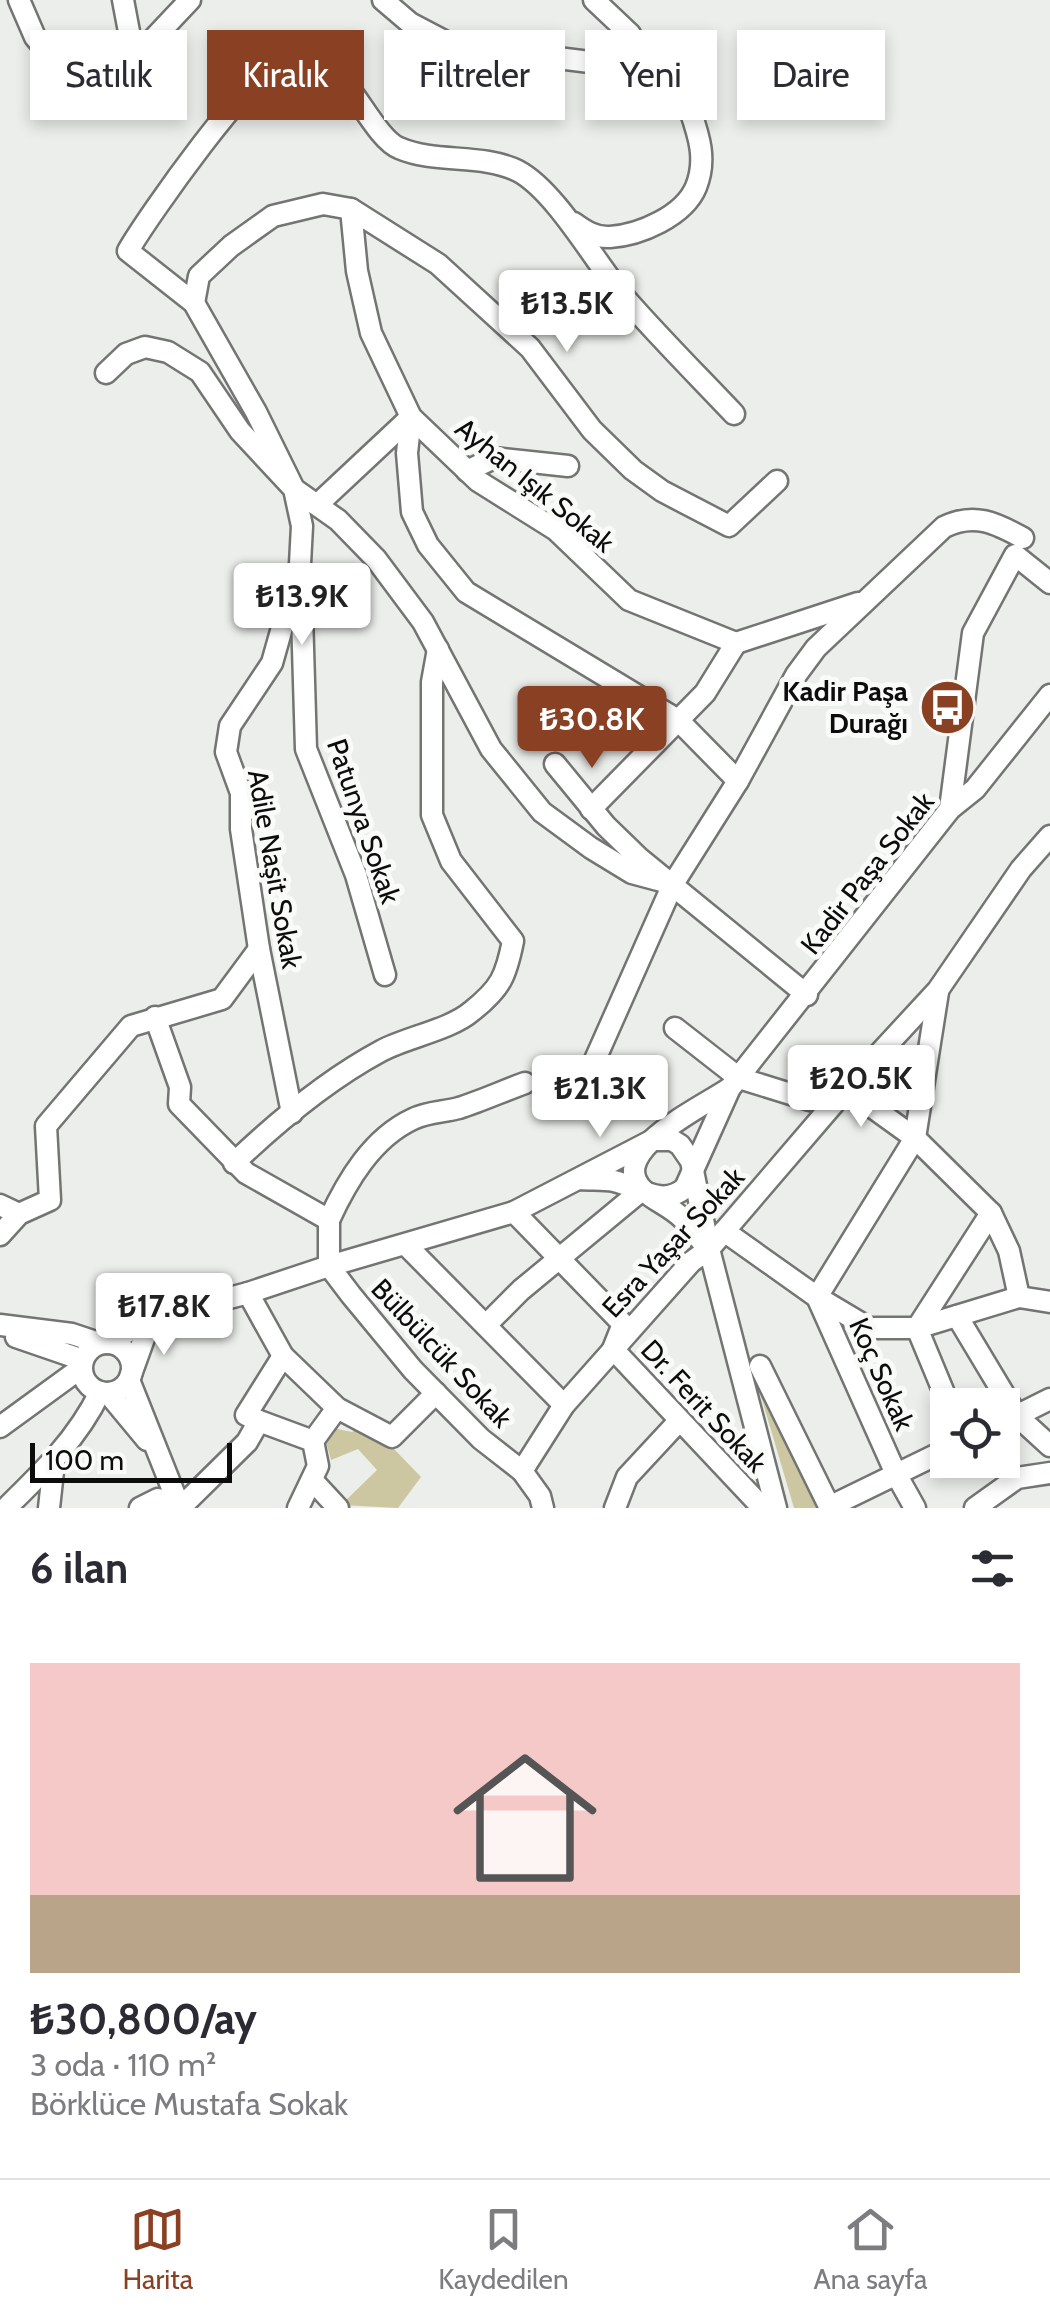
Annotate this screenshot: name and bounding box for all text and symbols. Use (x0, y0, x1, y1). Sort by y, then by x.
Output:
chip: Satılık (30, 30, 187, 120)
chip: Kiralık (207, 30, 364, 120)
chip: Filtreler (384, 30, 565, 120)
chip: Yeni (585, 30, 717, 120)
chip: Daire (737, 30, 885, 120)
pin: ₺13.5K (486, 270, 648, 355)
text: ₺13.5K (521, 283, 613, 322)
street label: Ayhan Işık Sokak (449, 411, 622, 560)
pin: ₺13.9K (221, 563, 383, 648)
text: ₺13.9K (256, 576, 348, 615)
place label: Kadir Paşa Durağı (782, 674, 908, 740)
bus stop icon: Kadir Paşa Durağı (917, 677, 977, 737)
pin: ₺30.8K (511, 686, 673, 771)
text: ₺30.8K (539, 699, 645, 738)
street label: Patunya Sokak (320, 734, 408, 908)
street label: Adile Naşit Sokak (241, 767, 309, 972)
street label: Kadir Paşa Sokak (793, 785, 941, 961)
pin: ₺20.5K (780, 1045, 942, 1130)
pin: ₺21.3K (519, 1055, 681, 1140)
text: ₺20.5K (810, 1058, 912, 1097)
text: ₺21.3K (554, 1068, 646, 1107)
street label: Esra Yaşar Sokak (595, 1159, 752, 1324)
street label: Bülbülcük Sokak (364, 1272, 520, 1435)
pin: ₺17.8K (83, 1273, 245, 1358)
text: ₺17.8K (118, 1286, 210, 1325)
street label: Koç Sokak (842, 1313, 922, 1436)
street label: Dr. Ferit Sokak (634, 1333, 774, 1480)
map controls (930, 1388, 1020, 1478)
button: locate (930, 1388, 1020, 1478)
scale bar (30, 1438, 232, 1482)
text: 100 m (45, 1443, 124, 1477)
icon: filters (965, 1541, 1020, 1596)
text: 6 ilan (30, 1542, 128, 1594)
icon: home (435, 1728, 615, 1908)
text: ₺30,800/ay (30, 1993, 257, 2045)
text: 3 oda · 110 m² (30, 2045, 216, 2084)
text: Börklüce Mustafa Sokak (30, 2084, 348, 2123)
tab: Harita (123, 2202, 193, 2296)
tab: Kaydedilen (438, 2202, 569, 2296)
tab: Ana sayfa (814, 2202, 927, 2296)

